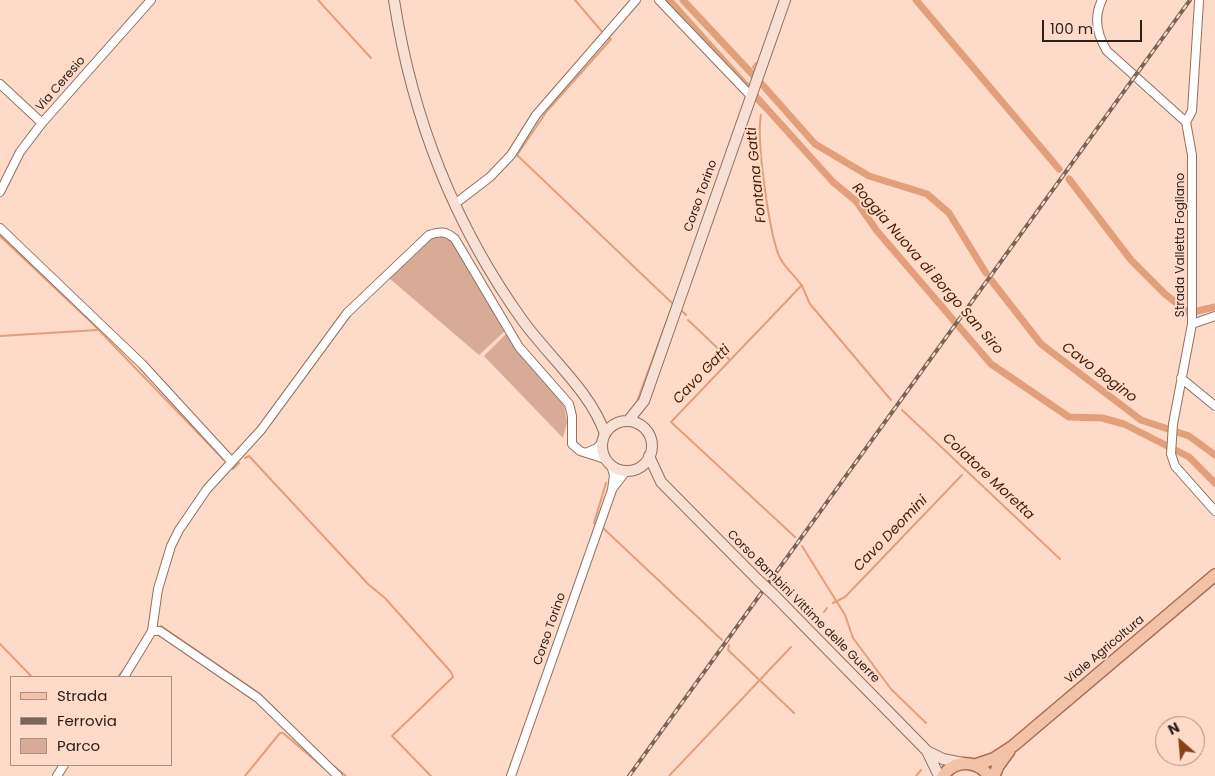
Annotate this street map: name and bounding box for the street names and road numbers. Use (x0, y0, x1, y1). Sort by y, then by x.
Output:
street label: Via Ceresio (33, 54, 89, 114)
street label: Corso Torino (681, 158, 721, 234)
street label: Strada Valletta Fogliano (1174, 173, 1188, 317)
street label: Corso Bambini Vittime delle Guerre (724, 528, 882, 686)
street label: Corso Torino (531, 591, 569, 667)
street label: Viale Agricoltura (1062, 613, 1148, 687)

